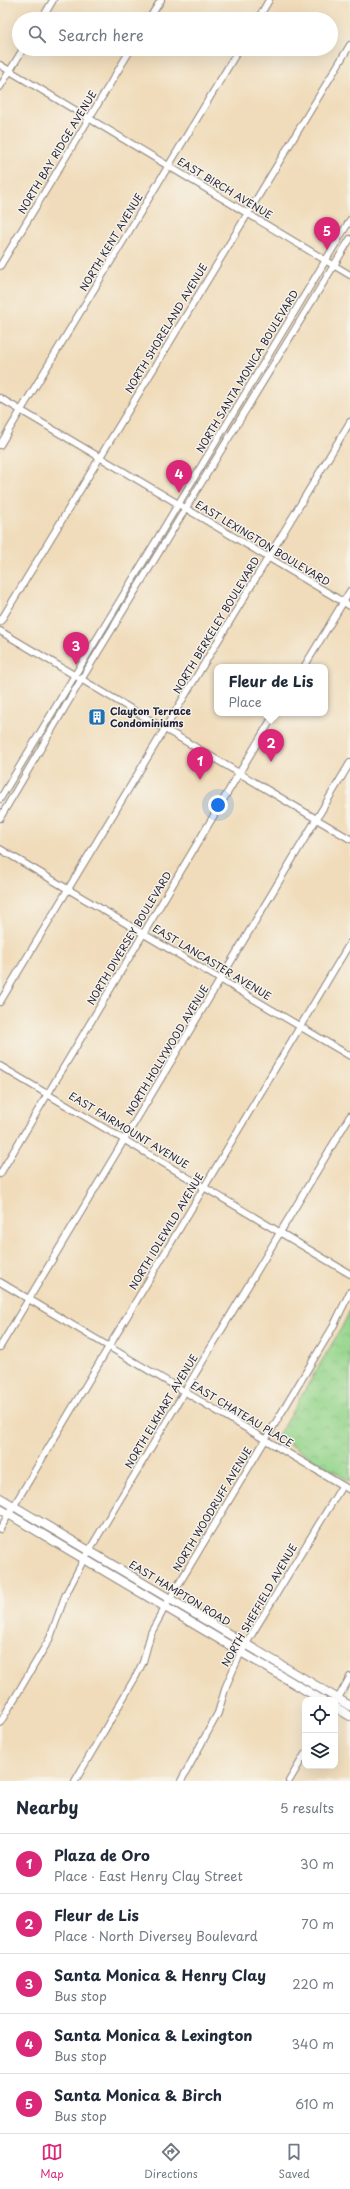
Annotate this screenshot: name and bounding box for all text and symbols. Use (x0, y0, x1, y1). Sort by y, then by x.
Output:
search box (12, 12, 338, 56)
icon: search (26, 23, 48, 45)
text: Search here (58, 23, 144, 46)
street label: NORTH BAY RIDGE AVENUE (14, 87, 99, 216)
street label: EAST BIRCH AVENUE (175, 153, 276, 222)
street label: NORTH KENT AVENUE (75, 190, 146, 294)
pin: 5 (314, 217, 340, 250)
street label: NORTH SHORELAND AVENUE (121, 260, 210, 396)
street label: NORTH SANTA MONICA BOULEVARD (192, 286, 301, 455)
pin: 4 (166, 460, 192, 493)
street label: EAST LEXINGTON BOULEVARD (193, 496, 334, 589)
street label: NORTH BERKELEY BOULEVARD (169, 553, 263, 696)
pin: 3 (63, 632, 89, 665)
popup (214, 664, 328, 716)
text: Fleur de Lis (229, 669, 313, 692)
text: Place (229, 692, 262, 711)
place label: Clayton Terrace Condominiums (110, 703, 191, 730)
building icon: Clayton Terrace Condominiums (87, 707, 107, 727)
pin: 2 (258, 729, 284, 762)
pin: 1 (187, 747, 213, 780)
your location (208, 795, 228, 815)
street label: NORTH DIVERSEY BOULEVARD (83, 868, 175, 1007)
street label: EAST LANCASTER AVENUE (150, 920, 274, 1003)
street label: NORTH HOLLYWOOD AVENUE (122, 982, 212, 1118)
street label: EAST FAIRMOUNT AVENUE (66, 1088, 192, 1171)
street label: NORTH IDLEWILD AVENUE (125, 1169, 207, 1292)
street label: NORTH ELKHART AVENUE (120, 1351, 201, 1471)
street label: EAST CHATEAU PLACE (188, 1377, 296, 1450)
street label: NORTH WOODRUFF AVENUE (168, 1444, 255, 1574)
street label: NORTH SHEFFIELD AVENUE (217, 1541, 300, 1669)
street label: EAST HAMPTON ROAD (127, 1556, 234, 1629)
map controls (302, 1697, 338, 1769)
button: locate (302, 1697, 338, 1733)
button: layers (302, 1733, 338, 1769)
text: Nearby (16, 1794, 78, 1820)
text: 5 results (280, 1798, 334, 1817)
text: Plaza de Oro (54, 1843, 150, 1866)
text: 1 (26, 1854, 32, 1873)
text: 30 m (300, 1854, 334, 1873)
text: Place · East Henry Clay Street (54, 1866, 243, 1885)
text: Fleur de Lis (54, 1903, 139, 1926)
text: 2 (24, 1914, 34, 1933)
text: 70 m (301, 1914, 334, 1933)
text: Place · North Diversey Boulevard (54, 1926, 258, 1945)
text: Santa Monica & Henry Clay (54, 1963, 266, 1986)
text: 3 (25, 1974, 33, 1993)
text: 220 m (292, 1974, 334, 1993)
text: Bus stop (54, 1986, 107, 2005)
text: Santa Monica & Lexington (54, 2023, 253, 2046)
text: 4 (25, 2034, 33, 2053)
text: 340 m (291, 2034, 334, 2053)
text: Bus stop (54, 2046, 107, 2065)
text: Santa Monica & Birch (54, 2083, 222, 2106)
text: 5 (25, 2094, 33, 2113)
text: 610 m (295, 2094, 334, 2113)
text: Bus stop (54, 2106, 107, 2125)
tab: Map (40, 2141, 64, 2182)
tab: Directions (144, 2141, 198, 2182)
tab: Saved (278, 2141, 310, 2182)

